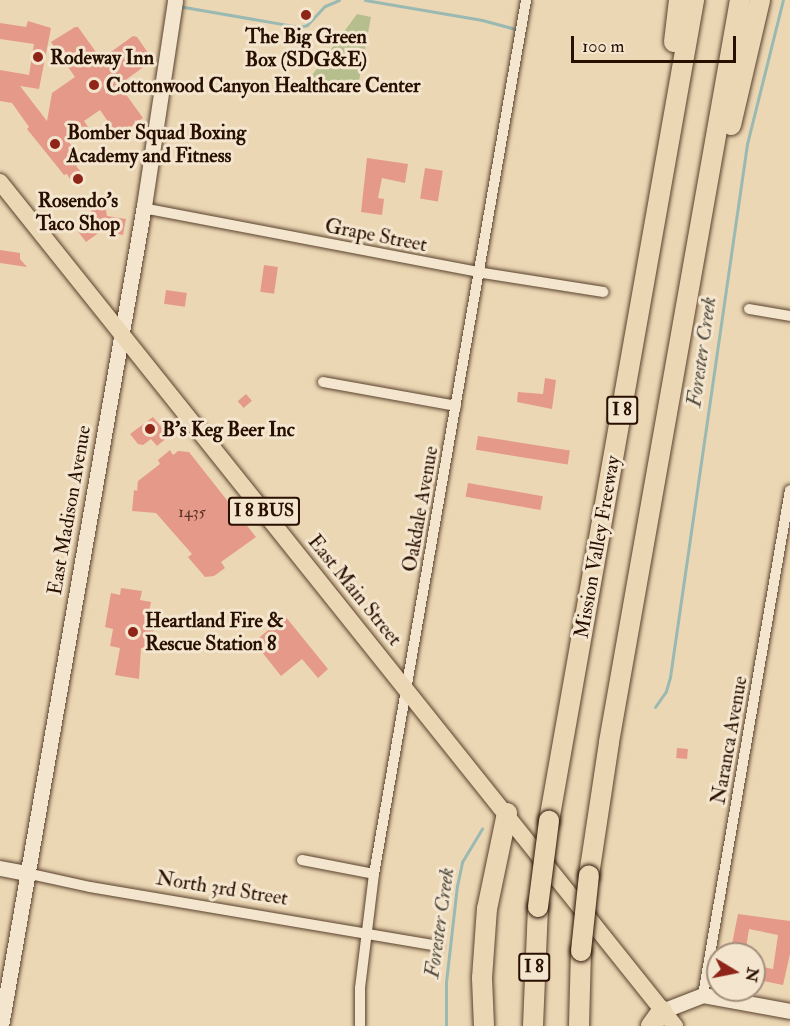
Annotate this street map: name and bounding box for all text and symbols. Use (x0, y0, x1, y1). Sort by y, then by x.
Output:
marker: The Big Green Box (SDG&E) (299, 8, 313, 22)
place label: The Big Green Box (SDG&E) (245, 24, 367, 71)
scale bar (574, 24, 739, 62)
text: 100 m (582, 35, 625, 58)
place label: Rodeway Inn (50, 45, 154, 69)
marker: Rodeway Inn (31, 50, 45, 64)
place label: Cottonwood Canyon Healthcare Center (106, 73, 421, 97)
marker: Cottonwood Canyon Healthcare Center (87, 78, 101, 92)
place label: Bomber Squad Boxing Academy and Fitness (67, 120, 246, 167)
marker: Bomber Squad Boxing Academy and Fitness (48, 137, 62, 151)
marker: Rosendo's Taco Shop (71, 172, 85, 186)
place label: Rosendo's Taco Shop (36, 188, 120, 235)
street label: Grape Street (323, 213, 429, 257)
water label: Forester Creek (682, 295, 722, 409)
road number: I 8 (606, 395, 638, 425)
place label: B's Keg Beer Inc (162, 417, 295, 441)
marker: B's Keg Beer Inc (143, 422, 157, 436)
street label: East Madison Avenue (42, 423, 96, 597)
street label: Oakdale Avenue (397, 444, 443, 574)
street label: Mission Valley Freeway (569, 454, 625, 640)
road number: I 8 BUS (226, 496, 302, 526)
house number: 1435 (178, 502, 206, 522)
street label: East Main Street (303, 530, 407, 650)
place label: Heartland Fire & Rescue Station 8 (145, 608, 284, 655)
marker: Heartland Fire & Rescue Station 8 (126, 625, 140, 639)
street label: Naranca Avenue (706, 674, 752, 806)
street label: North 3rd Street (154, 866, 290, 910)
water label: Forester Creek (420, 866, 460, 980)
north arrow (706, 942, 766, 1002)
road number: I 8 (518, 952, 550, 982)
text: N (741, 966, 763, 984)

